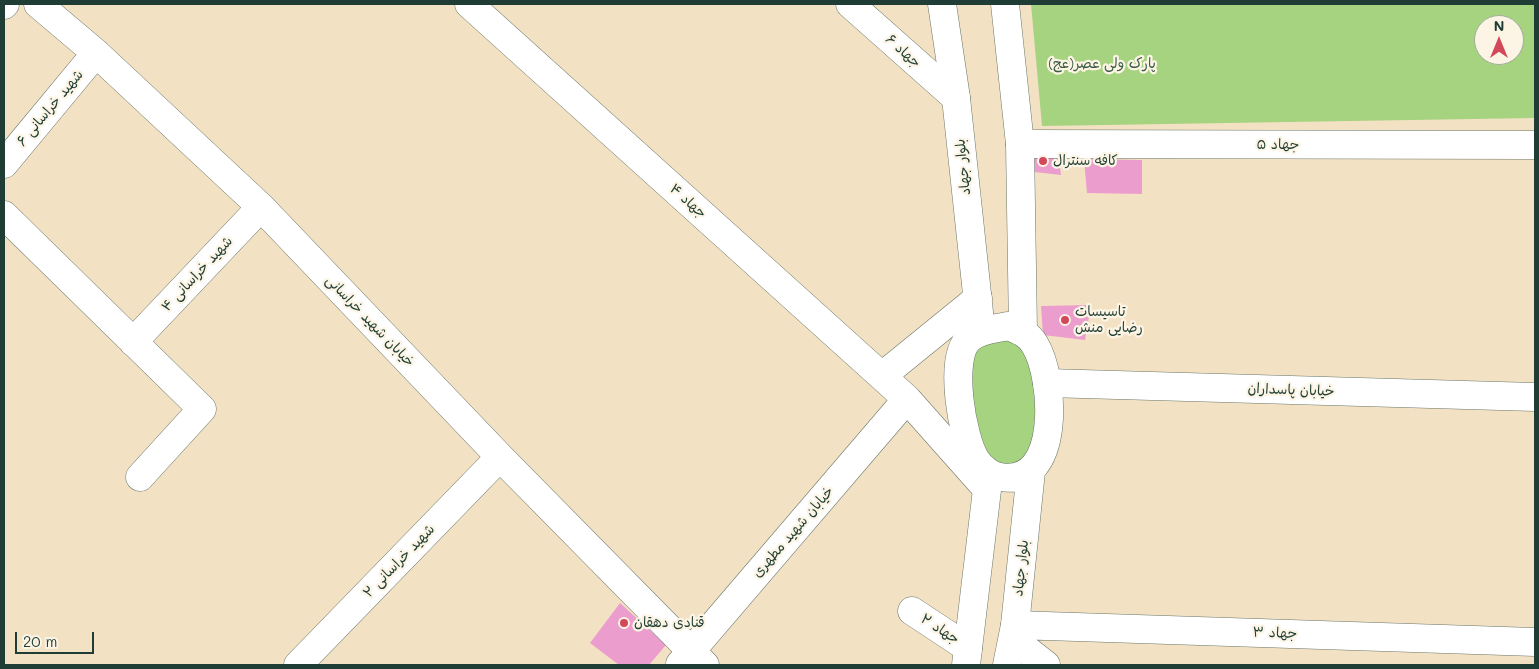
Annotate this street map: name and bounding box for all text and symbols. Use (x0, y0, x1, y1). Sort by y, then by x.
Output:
north arrow (1474, 15, 1524, 65)
text: N (1494, 16, 1504, 35)
street label: جهاد ۶ (882, 31, 924, 71)
park label: پارک ولی عصر(عج) (1048, 56, 1156, 72)
street label: شهید خراسانی ۶ (13, 66, 87, 150)
street label: جهاد ۵ (1257, 137, 1299, 153)
street label: بلوار جهاد (952, 138, 974, 196)
place label: کافه سنترال (1053, 153, 1118, 169)
marker: کافه سنترال (1037, 155, 1049, 167)
street label: جهاد ۴ (666, 180, 710, 222)
street label: شهید خراسانی ۴ (158, 233, 236, 315)
street label: خیابان شهید خراسانی (322, 272, 418, 370)
place label: تاسیسات رضایی منش (1075, 304, 1143, 336)
marker: تاسیسات رضایی منش (1059, 314, 1071, 326)
street label: خیابان پاسداران (1247, 380, 1335, 400)
street label: خیابان شهید مطهری (749, 483, 837, 581)
street label: شهید خراسانی ۲ (360, 521, 438, 601)
street label: بلوار جهاد (1010, 539, 1032, 597)
street label: جهاد ۲ (918, 610, 962, 648)
place label: قنادی دهقان (634, 615, 705, 631)
marker: قنادی دهقان (618, 617, 630, 629)
scale bar (18, 622, 96, 654)
street label: جهاد ۳ (1252, 624, 1298, 642)
text: 20 m (23, 631, 57, 651)

